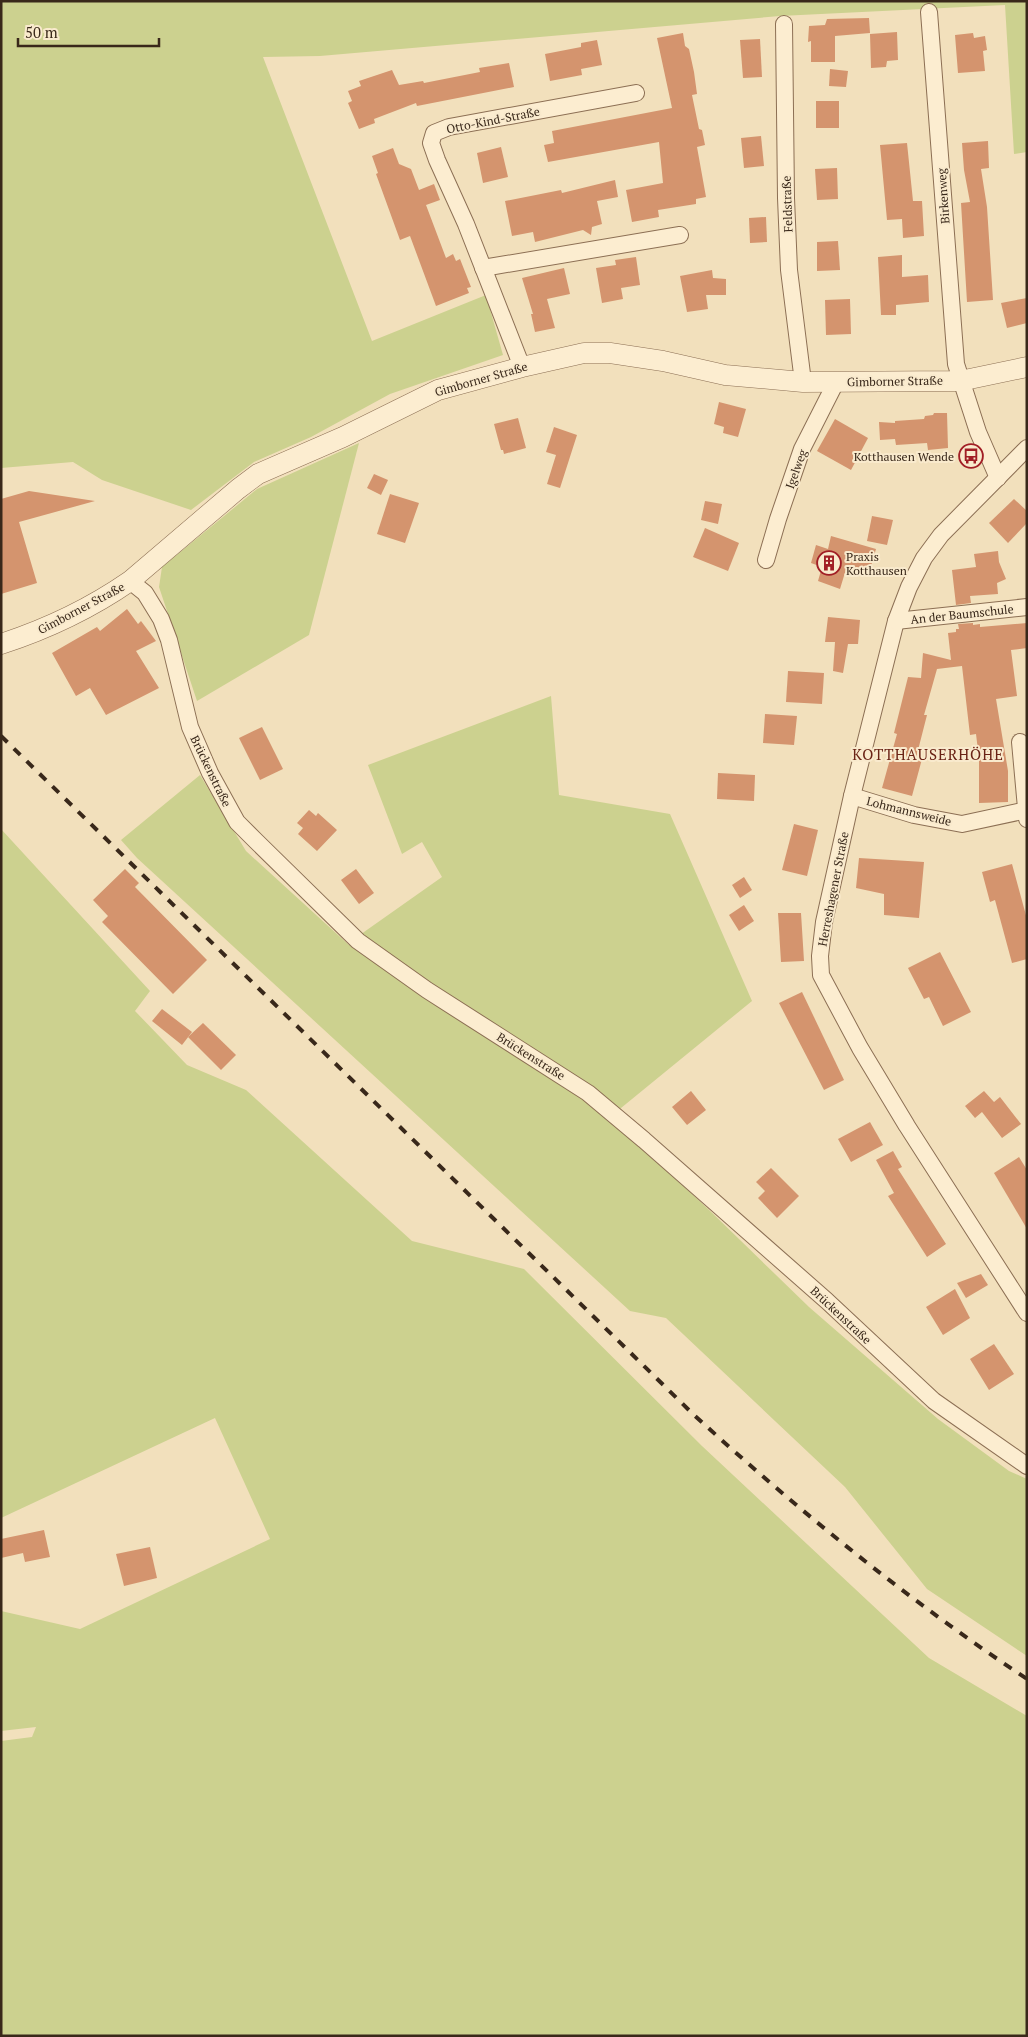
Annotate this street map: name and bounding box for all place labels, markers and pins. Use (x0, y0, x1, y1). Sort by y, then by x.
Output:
bus stop icon: Kotthausen Wende (958, 443, 984, 469)
place label: Kotthausen Wende (854, 449, 954, 464)
place label: Praxis Kotthausen (846, 549, 907, 578)
building icon: Praxis Kotthausen (816, 550, 842, 576)

